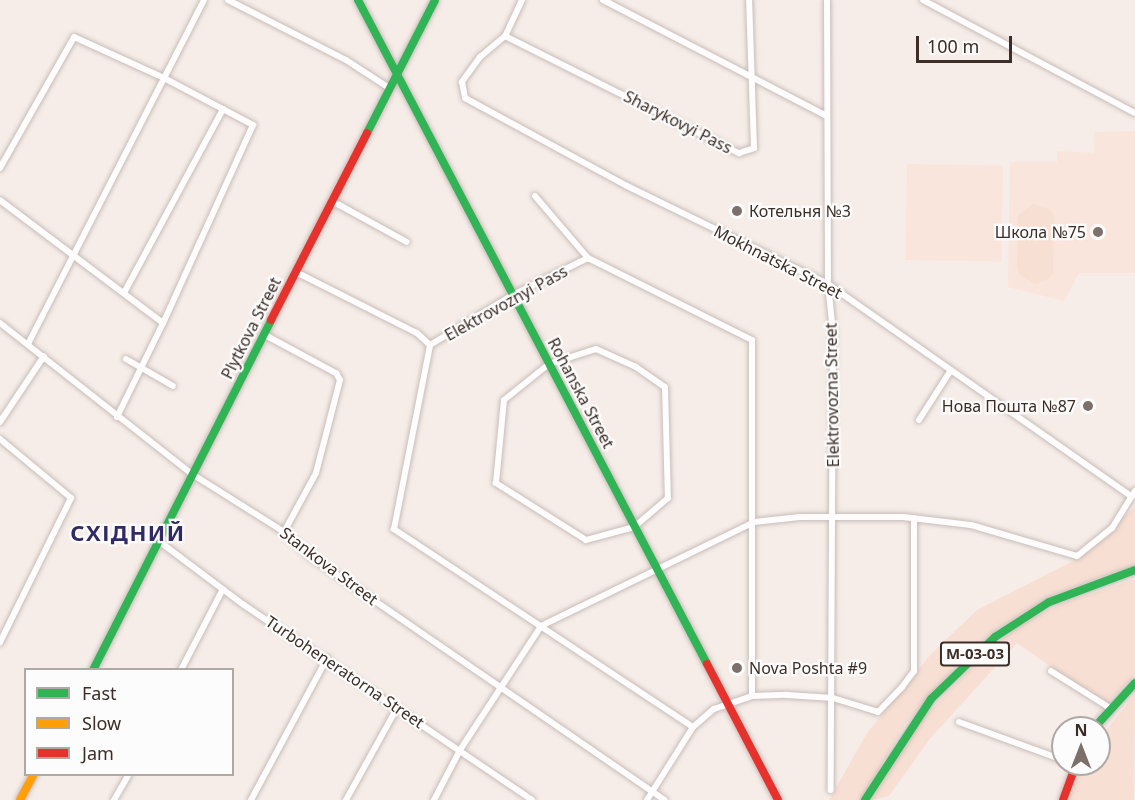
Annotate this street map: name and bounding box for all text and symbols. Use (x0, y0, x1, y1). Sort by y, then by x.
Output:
scale bar (919, 24, 1015, 62)
text: 100 m (927, 34, 979, 58)
street label: Sharykovyi Pass (621, 86, 735, 158)
place label: Котельня №3 (749, 201, 851, 221)
marker: Котельня №3 (730, 204, 744, 218)
street label: Mokhnatska Street (711, 221, 845, 303)
place label: Школа №75 (995, 222, 1086, 242)
marker: Школа №75 (1091, 225, 1105, 239)
street label: Elektrovoznyi Pass (441, 261, 571, 345)
street label: Plytkova Street (217, 274, 285, 382)
street label: Elektrovozna Street (821, 322, 843, 468)
street label: Rohanska Street (544, 334, 618, 452)
place label: Нова Пошта №87 (942, 396, 1076, 416)
marker: Нова Пошта №87 (1081, 399, 1095, 413)
district label: СХІДНИЙ (70, 520, 186, 546)
street label: Stankova Street (276, 523, 382, 609)
street label: Turboheneratorna Street (262, 612, 428, 732)
road number: М-03-03 (939, 642, 1011, 666)
place label: Nova Poshta #9 (749, 658, 867, 678)
marker: Nova Poshta #9 (730, 661, 744, 675)
legend (24, 668, 234, 776)
text: Fast (82, 681, 117, 705)
text: Slow (82, 711, 121, 735)
north arrow (1051, 716, 1111, 776)
text: N (1074, 719, 1088, 741)
text: Jam (82, 741, 114, 765)

